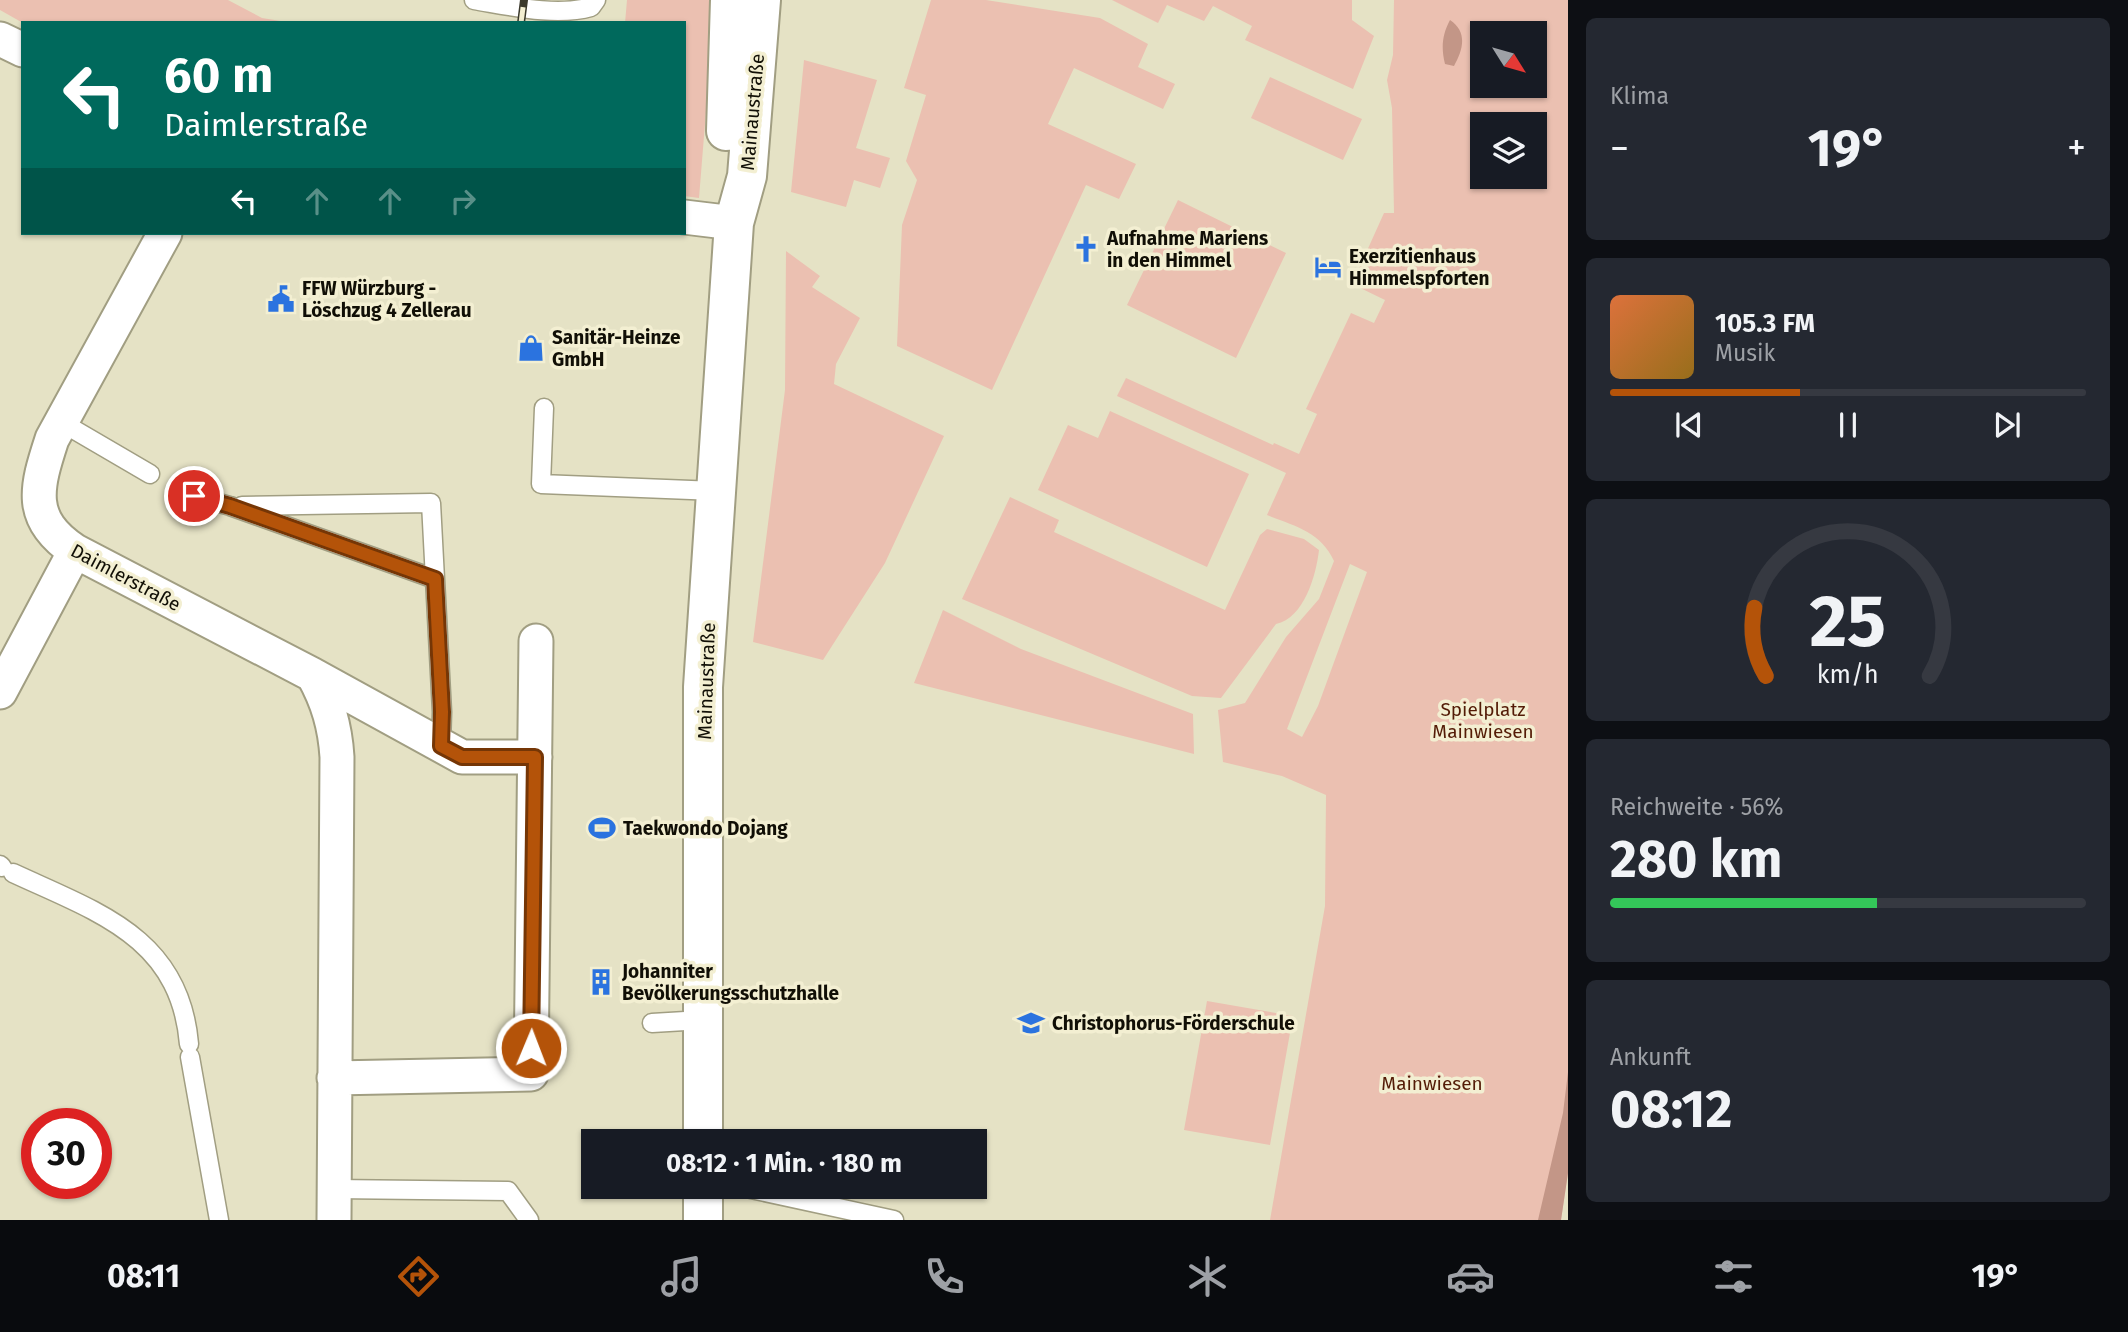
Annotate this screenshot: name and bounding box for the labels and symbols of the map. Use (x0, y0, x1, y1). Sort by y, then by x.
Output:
north arrow (1470, 21, 1547, 98)
street label: Mainaustraße (736, 53, 769, 172)
place label: Aufnahme Mariens in den Himmel (1106, 227, 1268, 272)
church icon: Aufnahme Mariens in den Himmel (1071, 234, 1101, 264)
place label: Exerzitienhaus Himmelspforten (1349, 245, 1490, 290)
hotel icon: Exerzitienhaus Himmelspforten (1313, 252, 1343, 282)
place label: FFW Würzburg - Löschzug 4 Zellerau (302, 277, 472, 322)
public building icon: FFW Würzburg - Löschzug 4 Zellerau (266, 284, 296, 314)
place label: Sanitär-Heinze GmbH (552, 326, 680, 371)
shop icon: Sanitär-Heinze GmbH (516, 333, 546, 363)
pin (164, 466, 224, 526)
street label: Daimlerstraße (67, 539, 185, 616)
street label: Mainaustraße (693, 622, 720, 740)
park label: Spielplatz Mainwiesen (1432, 698, 1534, 743)
sports icon: Taekwondo Dojang (587, 813, 617, 843)
place label: Taekwondo Dojang (623, 817, 788, 840)
place label: Johanniter Bevölkerungsschutzhalle (621, 960, 839, 1005)
building icon: Johanniter Bevölkerungsschutzhalle (586, 967, 616, 997)
school or university icon: Christophorus-Förderschule (1016, 1008, 1046, 1038)
position arrow (494, 1011, 568, 1085)
place label: Christophorus-Förderschule (1052, 1012, 1295, 1035)
park label: Mainwiesen (1381, 1072, 1483, 1095)
speed limit sign: 30 (21, 1108, 112, 1199)

